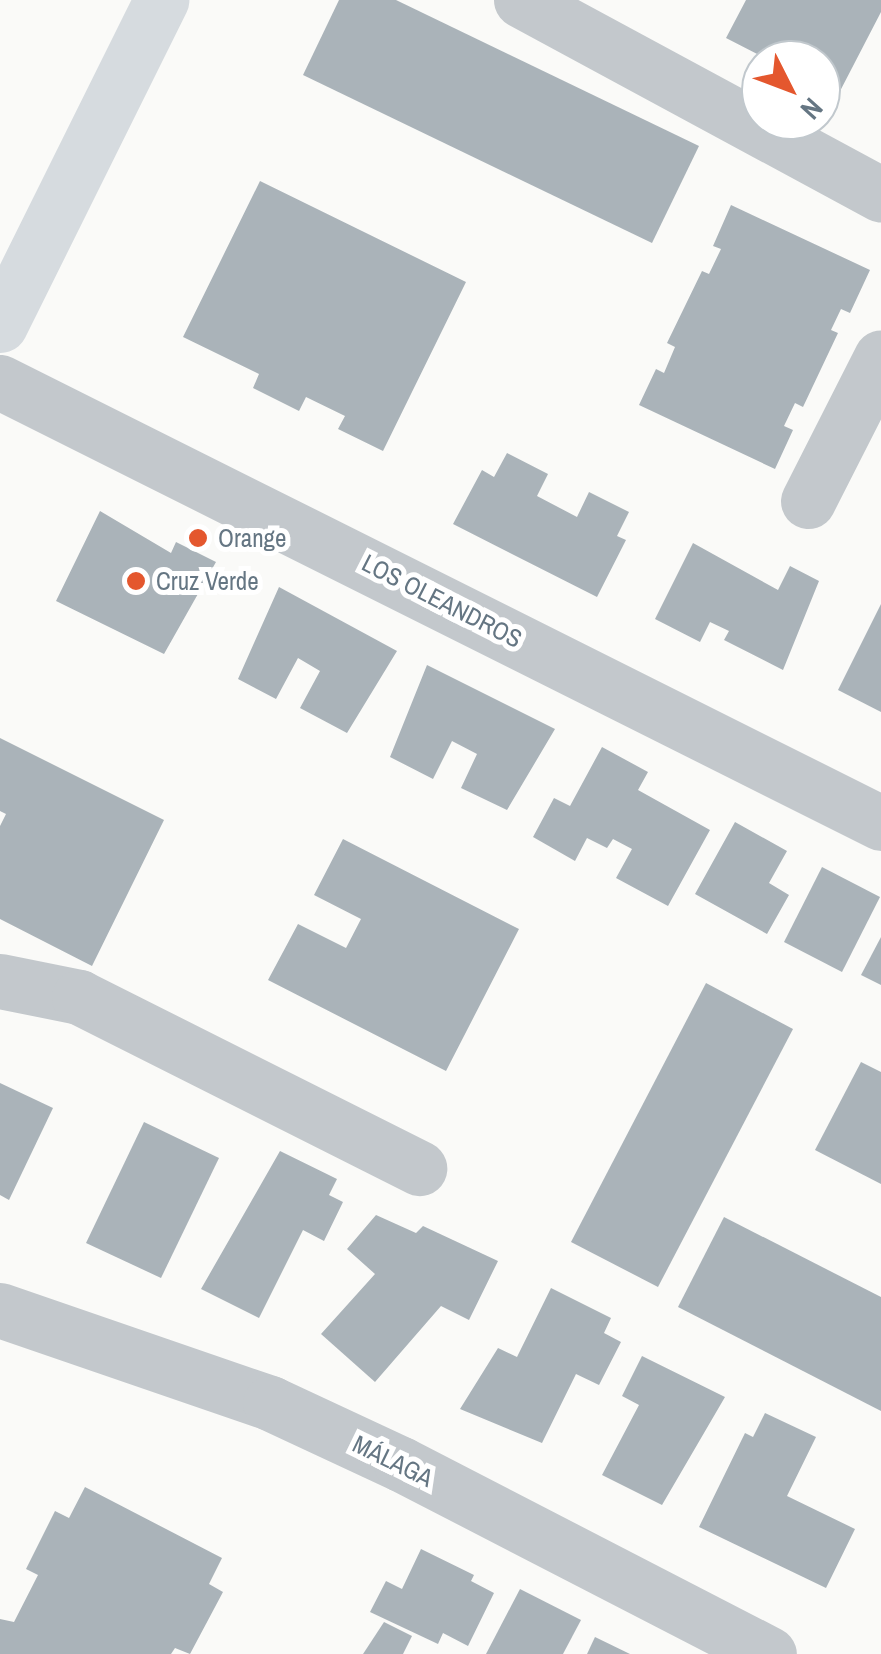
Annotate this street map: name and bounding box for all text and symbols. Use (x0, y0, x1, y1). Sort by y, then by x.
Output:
north arrow (741, 40, 841, 140)
text: N (792, 90, 831, 128)
place label: Orange (218, 523, 286, 553)
marker: Orange (187, 527, 209, 549)
street label: LOS OLEANDROS (357, 548, 527, 654)
place label: Cruz Verde (156, 566, 259, 596)
marker: Cruz Verde (125, 570, 147, 592)
street label: MÁLAGA (348, 1429, 438, 1493)

